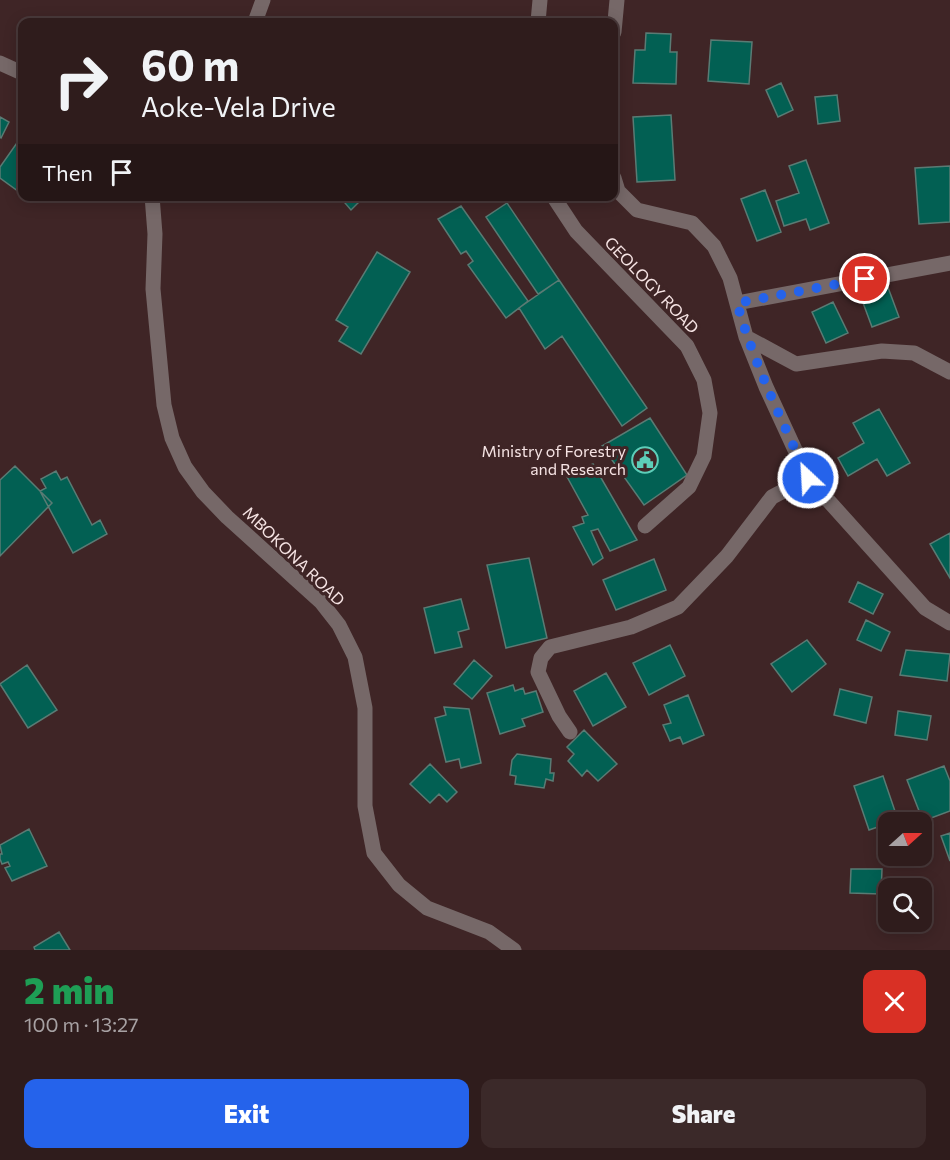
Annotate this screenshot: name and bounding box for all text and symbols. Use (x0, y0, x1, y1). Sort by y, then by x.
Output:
text: 60 m (141, 38, 240, 90)
icon: right (42, 42, 120, 120)
text: Aoke-Vela Drive (141, 90, 336, 123)
icon: arrive (105, 156, 138, 189)
text: Then (42, 159, 93, 186)
street label: GEOLOGY ROAD (601, 232, 703, 337)
pin (839, 253, 890, 304)
icon: arrive (848, 262, 881, 295)
place label: Ministry of Forestry and Research (482, 441, 626, 478)
public building icon: Ministry of Forestry and Research (630, 445, 660, 475)
position arrow (776, 446, 840, 510)
street label: MBOKONA ROAD (240, 502, 349, 609)
north arrow (878, 812, 932, 866)
map controls (878, 812, 932, 932)
button: search (878, 878, 932, 932)
text: 2 min (24, 967, 114, 1011)
button: close (863, 970, 926, 1033)
text: 100 m · 13:27 (24, 1012, 139, 1036)
button: Exit (24, 1079, 469, 1148)
button: Share (481, 1079, 926, 1148)

